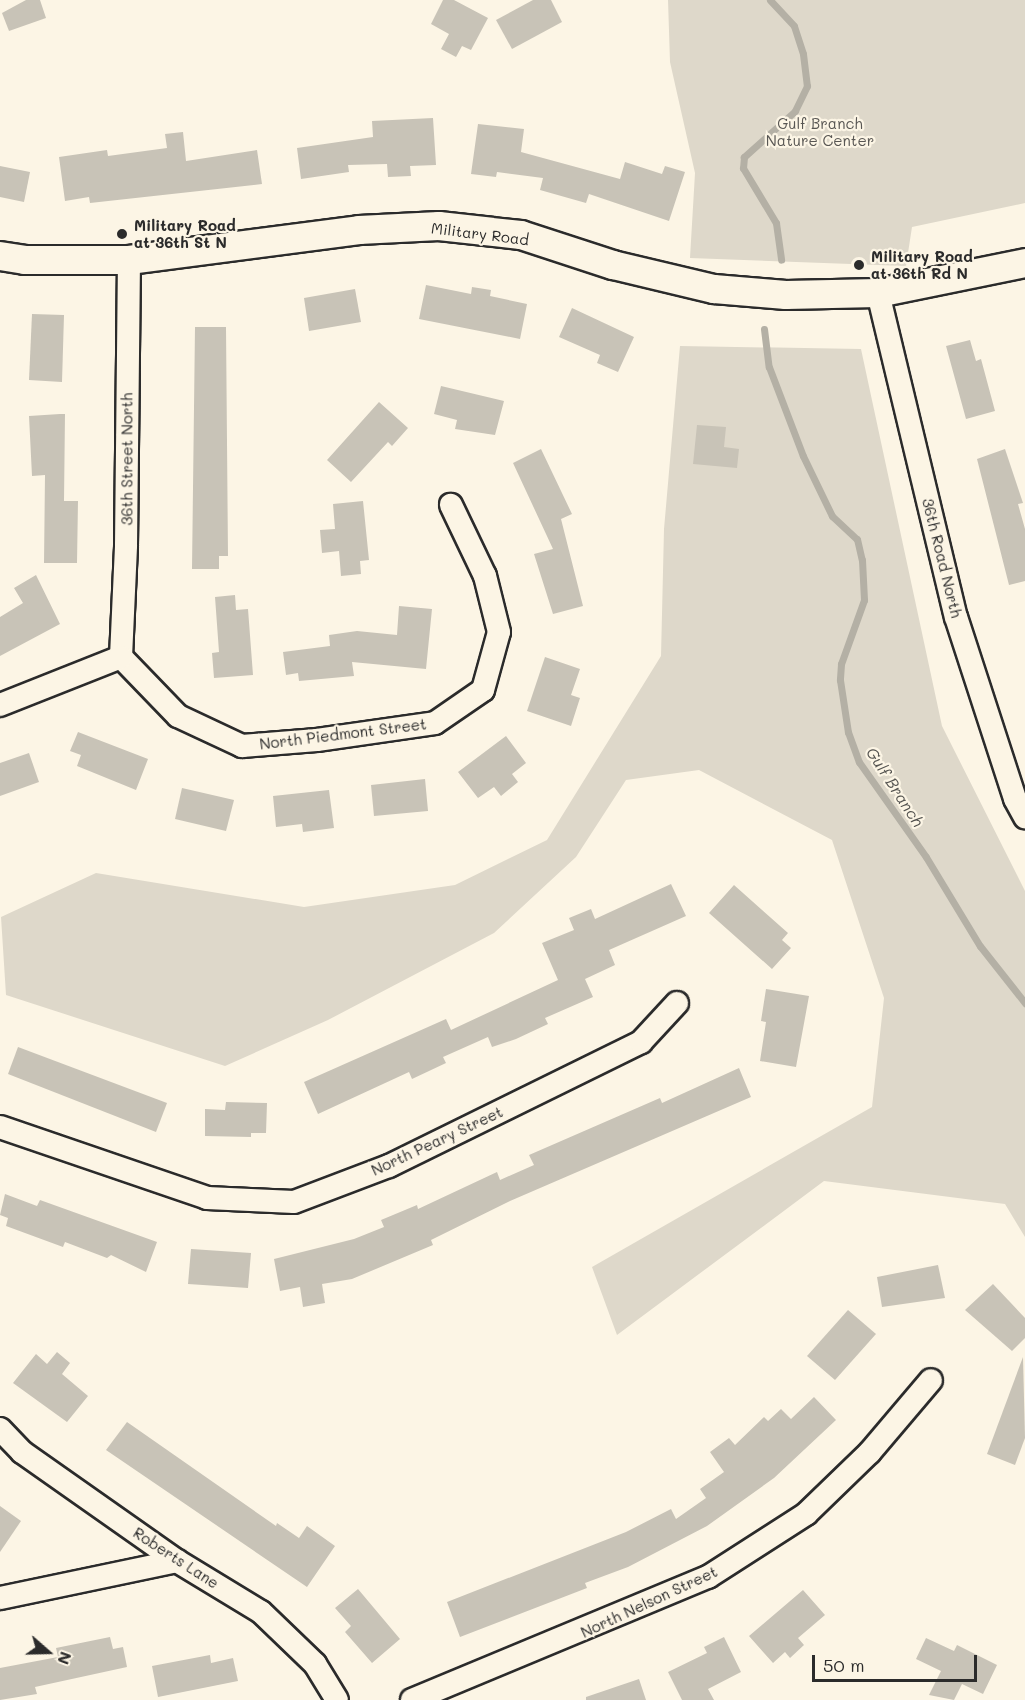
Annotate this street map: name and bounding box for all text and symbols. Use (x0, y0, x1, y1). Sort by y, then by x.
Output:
park label: Gulf Branch Nature Center (766, 114, 874, 149)
place label: Military Road at 36th St N (134, 216, 236, 251)
street label: Military Road (430, 219, 530, 249)
marker: Military Road at 36th St N (115, 227, 129, 241)
place label: Military Road at 36th Rd N (871, 247, 973, 282)
marker: Military Road at 36th Rd N (852, 258, 866, 272)
street label: 36th Street North (118, 393, 136, 525)
street label: 36th Road North (918, 496, 966, 620)
street label: North Piedmont Street (258, 715, 428, 753)
water label: Gulf Branch (862, 744, 928, 830)
street label: North Peary Street (368, 1103, 506, 1179)
street label: Roberts Lane (130, 1524, 222, 1592)
street label: North Nelson Street (578, 1562, 720, 1642)
north arrow (18, 1622, 78, 1682)
scale bar (815, 1643, 980, 1681)
text: N (53, 1649, 77, 1668)
text: 50 m (823, 1653, 865, 1677)

